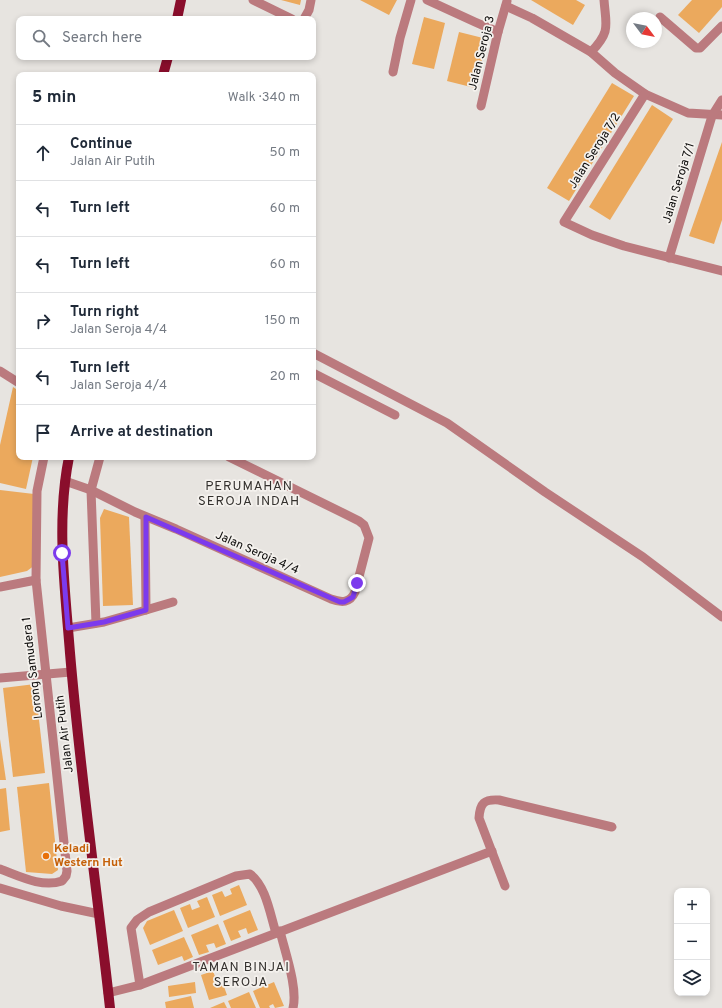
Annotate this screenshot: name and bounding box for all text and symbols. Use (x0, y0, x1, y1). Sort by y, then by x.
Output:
north arrow (626, 12, 662, 48)
street label: Jalan Seroja 3 (465, 14, 499, 92)
search box (16, 16, 316, 60)
icon: search (30, 27, 52, 49)
text: Search here (62, 29, 142, 48)
text: 5 min (32, 87, 76, 109)
text: Walk · 340 m (228, 90, 300, 106)
street label: Jalan Seroja 7/2 (565, 110, 625, 192)
text: Continue (70, 135, 132, 154)
street label: Jalan Seroja 7/1 (659, 141, 699, 225)
icon: ahead (32, 142, 54, 164)
text: 50 m (270, 145, 300, 161)
text: Jalan Air Putih (70, 154, 155, 170)
icon: left (32, 198, 54, 220)
text: Turn left (70, 199, 130, 218)
text: 60 m (270, 201, 300, 217)
icon: left (32, 254, 54, 276)
text: Turn left (70, 255, 130, 274)
text: 60 m (270, 257, 300, 273)
text: Turn right (70, 303, 139, 322)
icon: right (32, 310, 54, 332)
text: 150 m (265, 313, 300, 329)
text: Jalan Seroja 4/4 (70, 322, 167, 338)
text: Turn left (70, 359, 130, 378)
icon: left (32, 366, 54, 388)
text: 20 m (270, 369, 300, 385)
text: Jalan Seroja 4/4 (70, 378, 167, 394)
icon: arrive (32, 422, 54, 444)
text: Arrive at destination (70, 423, 213, 442)
district label: PERUMAHAN SEROJA INDAH (198, 479, 300, 510)
street label: Jalan Seroja 4/4 (213, 527, 301, 579)
route start (53, 544, 71, 562)
route end (348, 574, 366, 592)
street label: Lorong Samudera 1 (19, 616, 47, 720)
street label: Jalan Air Putih (52, 694, 78, 774)
place label: Keladi Western Hut (54, 841, 123, 871)
marker: Keladi Western Hut (41, 851, 51, 861)
map controls (674, 888, 710, 996)
button: + (674, 888, 710, 924)
button: − (674, 924, 710, 960)
district label: TAMAN BINJAI SEROJA (192, 960, 290, 991)
button: layers (674, 960, 710, 996)

